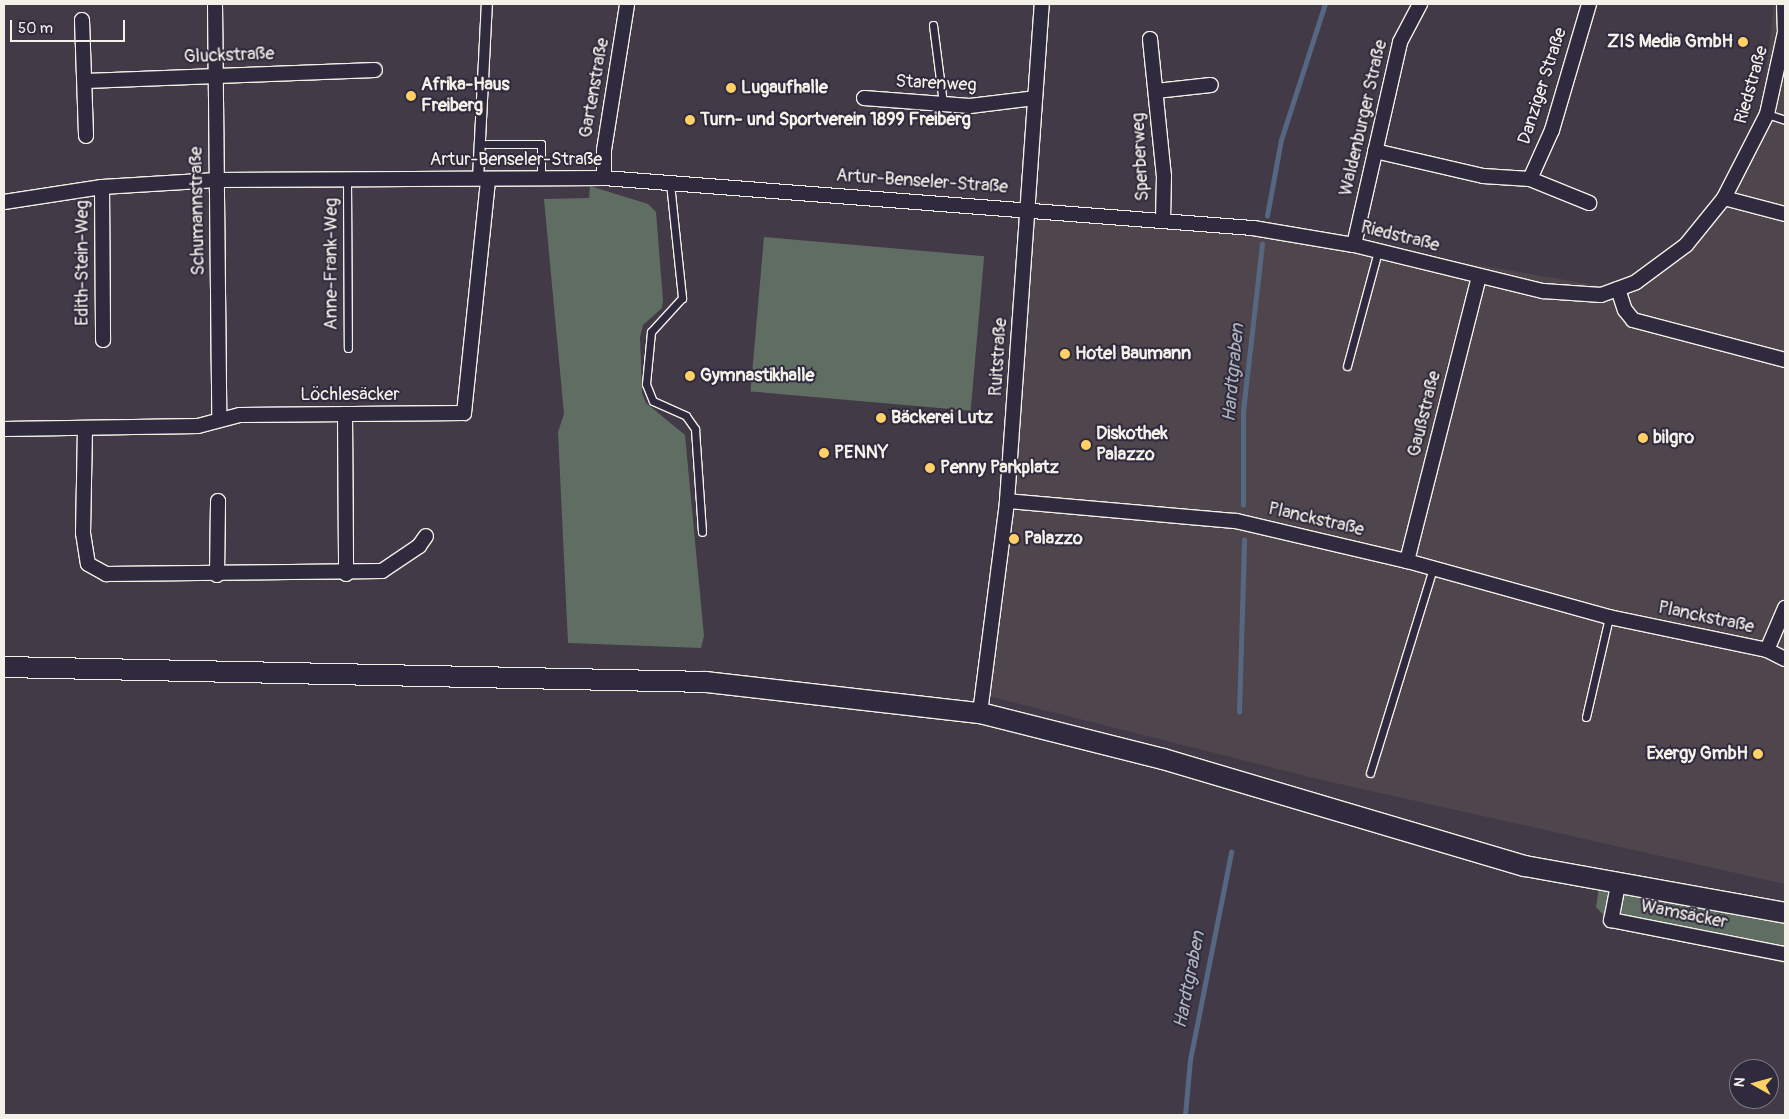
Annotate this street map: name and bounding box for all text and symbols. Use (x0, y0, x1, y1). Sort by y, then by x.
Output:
scale bar (12, 10, 128, 42)
text: 50 m (18, 19, 53, 38)
street label: Danziger Straße (1514, 25, 1572, 147)
place label: ZIS Media GmbH (1607, 31, 1733, 53)
street label: Gartenstraße (576, 36, 614, 140)
marker: ZIS Media GmbH (1737, 36, 1749, 48)
street label: Waldenburger Straße (1336, 38, 1392, 198)
street label: Gluckstraße (183, 44, 275, 68)
street label: Riedstraße (1731, 44, 1773, 126)
street label: Starenweg (895, 71, 977, 97)
place label: Afrika-Haus Freiberg (421, 75, 510, 118)
place label: Lugaufhalle (741, 77, 828, 99)
marker: Lugaufhalle (725, 82, 737, 94)
marker: Afrika-Haus Freiberg (405, 90, 417, 102)
place label: Turn- und Sportverein 1899 Freiberg (700, 109, 971, 131)
street label: Sperberweg (1128, 112, 1154, 202)
marker: Turn- und Sportverein 1899 Freiberg (684, 114, 696, 126)
street label: Schumannstraße (186, 146, 210, 276)
street label: Artur-Benseler-Straße (430, 149, 602, 171)
street label: Artur-Benseler-Straße (835, 165, 1009, 199)
street label: Anne-Frank-Weg (321, 198, 343, 330)
street label: Edith-Stein-Weg (72, 200, 94, 326)
street label: Riedstraße (1359, 217, 1441, 257)
street label: Ruitstraße (985, 317, 1013, 397)
water label: Hardtgraben (1218, 323, 1250, 423)
place label: Hotel Baumann (1075, 343, 1191, 365)
marker: Hotel Baumann (1059, 348, 1071, 360)
place label: Gymnastikhalle (700, 365, 814, 387)
street label: Gaußstraße (1404, 369, 1446, 459)
marker: Gymnastikhalle (684, 370, 696, 382)
street label: Löchlesäcker (300, 384, 400, 406)
place label: Bäckerei Lutz (891, 407, 993, 429)
marker: Bäckerei Lutz (875, 412, 887, 424)
place label: Diskothek Palazzo (1096, 424, 1168, 466)
place label: bilgro (1653, 427, 1694, 449)
marker: bilgro (1637, 432, 1649, 444)
marker: Diskothek Palazzo (1080, 439, 1092, 451)
place label: PENNY (834, 442, 888, 464)
marker: PENNY (818, 447, 830, 459)
place label: Penny Parkplatz (940, 457, 1059, 479)
marker: Penny Parkplatz (924, 462, 936, 474)
street label: Planckstraße (1266, 498, 1366, 542)
place label: Palazzo (1024, 528, 1083, 550)
marker: Palazzo (1008, 533, 1020, 545)
street label: Planckstraße (1656, 597, 1756, 639)
place label: Exergy GmbH (1646, 743, 1748, 765)
marker: Exergy GmbH (1752, 748, 1764, 760)
street label: Wamsäcker (1639, 896, 1729, 934)
water label: Hardtgraben (1169, 929, 1211, 1031)
north arrow (1729, 1059, 1779, 1109)
text: N (1731, 1076, 1749, 1088)

